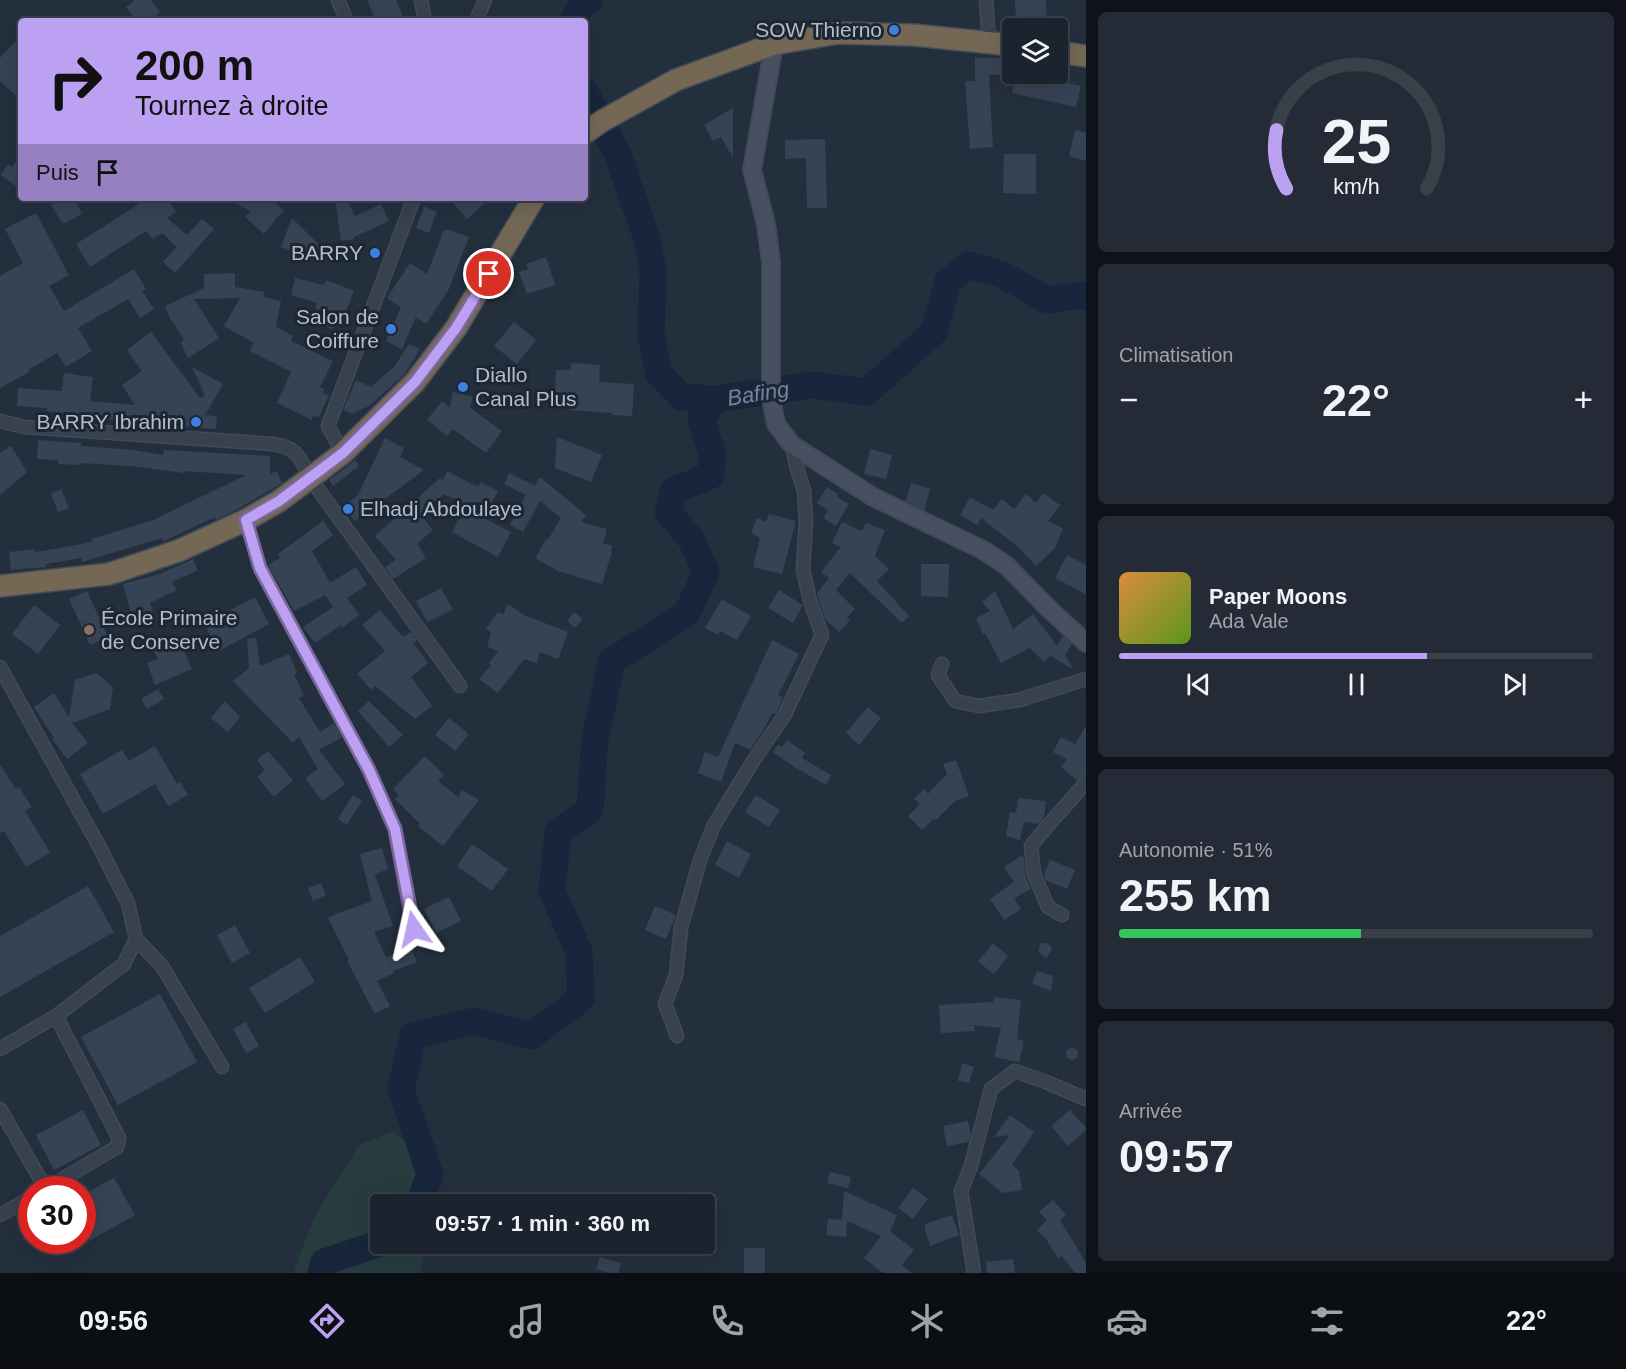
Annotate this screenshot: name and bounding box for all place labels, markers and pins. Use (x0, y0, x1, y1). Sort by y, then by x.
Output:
place label: SOW Thierno (755, 18, 882, 41)
marker: SOW Thierno (887, 23, 901, 37)
place label: BARRY (291, 241, 363, 264)
marker: BARRY (368, 246, 382, 260)
pin (463, 248, 514, 299)
place label: Salon de Coiffure (296, 305, 379, 352)
marker: Salon de Coiffure (384, 322, 398, 336)
place label: Diallo Canal Plus (475, 363, 577, 410)
marker: Diallo Canal Plus (456, 380, 470, 394)
place label: BARRY Ibrahim (37, 410, 184, 433)
marker: BARRY Ibrahim (189, 415, 203, 429)
place label: Elhadj Abdoulaye (360, 497, 522, 520)
marker: Elhadj Abdoulaye (341, 502, 355, 516)
place label: École Primaire de Conserve (101, 606, 238, 653)
marker: École Primaire de Conserve (82, 623, 96, 637)

